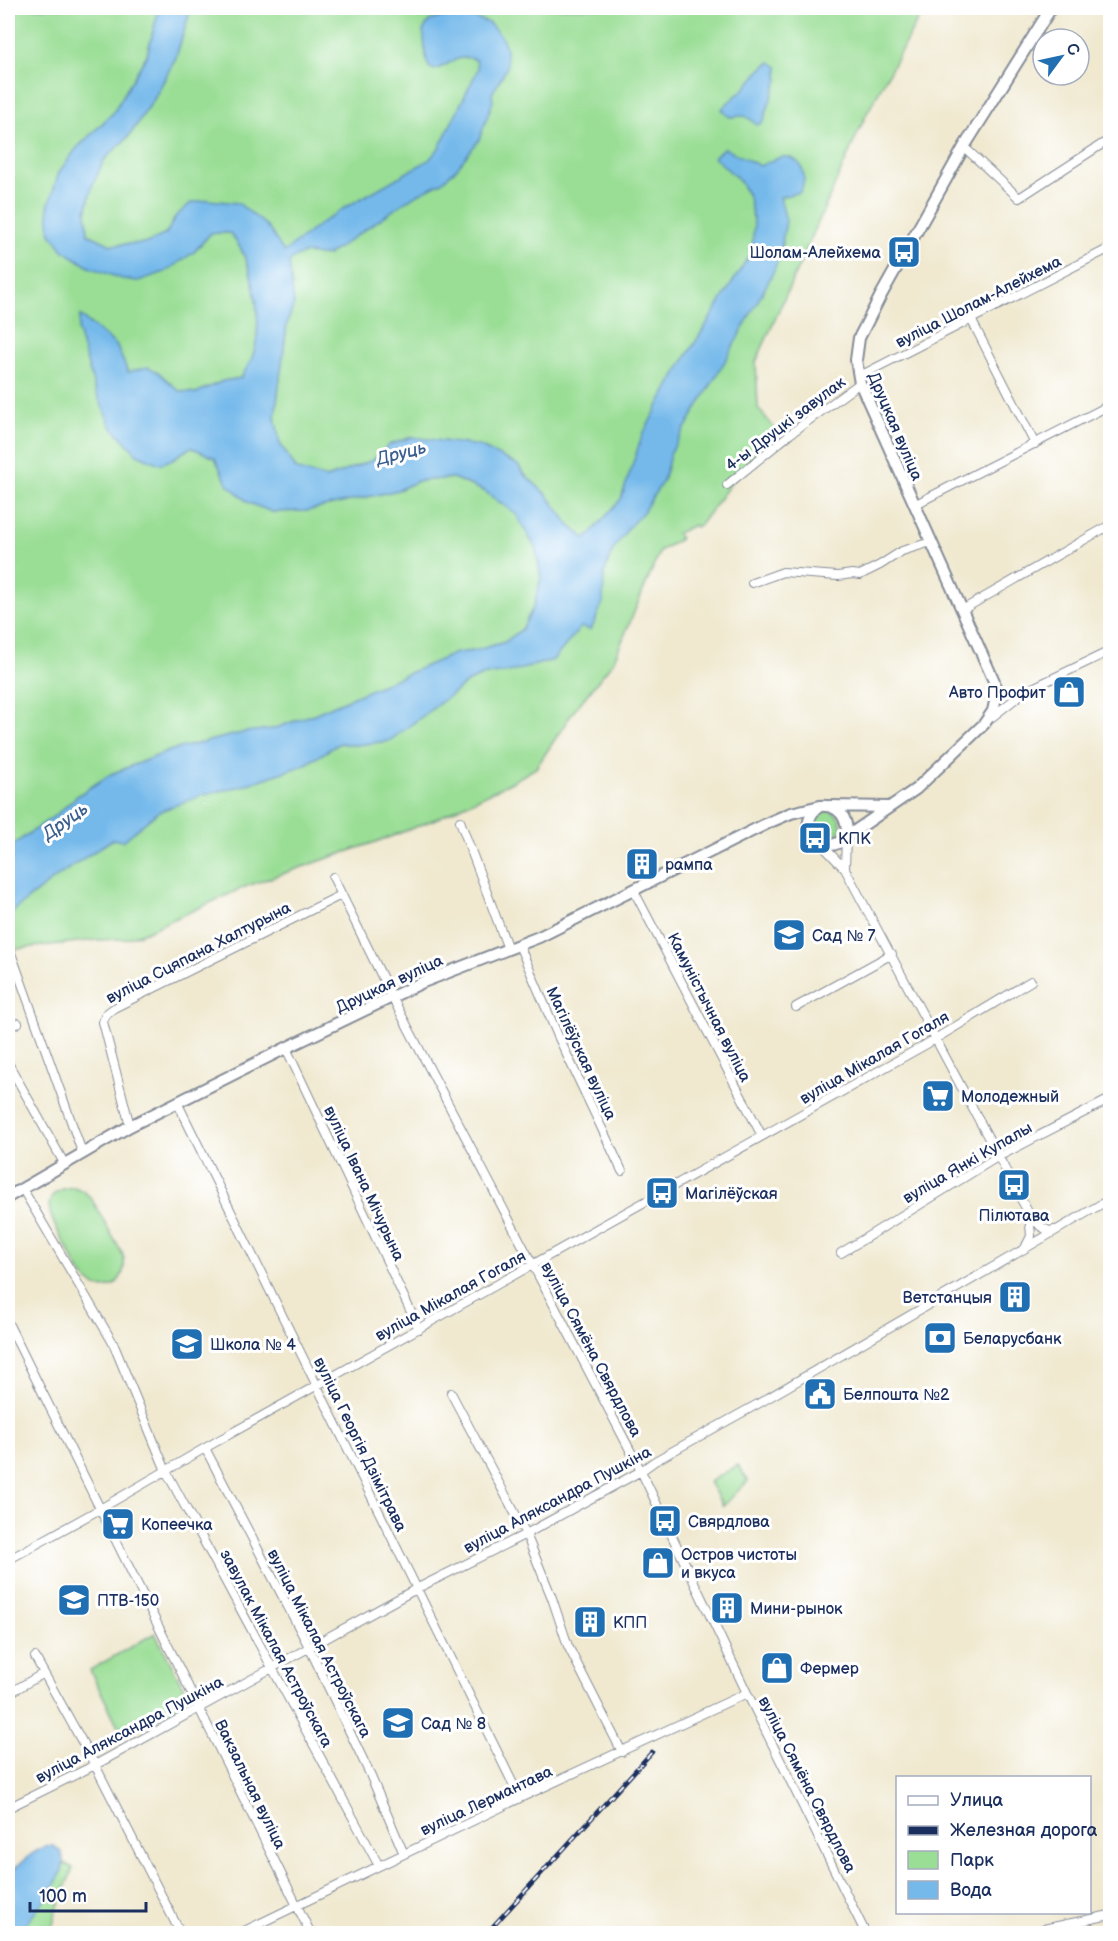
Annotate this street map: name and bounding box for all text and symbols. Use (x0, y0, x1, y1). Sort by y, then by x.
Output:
north arrow (1031, 27, 1091, 87)
text: С (1061, 40, 1083, 59)
bus stop icon: Шолам-Алейхема (886, 234, 922, 270)
place label: Шолам-Алейхема (749, 244, 882, 263)
street label: вуліца Шолам-Алейхема (893, 252, 1065, 352)
street label: Друцкая вуліца (863, 370, 926, 484)
street label: 4-ы Друцкі завулак (722, 373, 850, 476)
water label: Друць (373, 437, 428, 470)
shop icon: Авто Профит (1051, 674, 1087, 710)
place label: Авто Профит (948, 684, 1047, 703)
water label: Друць (38, 798, 92, 845)
bus stop icon: КПК (797, 820, 833, 856)
place label: КПК (838, 830, 871, 849)
building icon: рампа (624, 846, 660, 882)
place label: рампа (665, 856, 713, 875)
street label: вуліца Сцяпана Халтурына (103, 898, 295, 1008)
school or university icon: Сад № 7 (771, 917, 807, 953)
place label: Сад № 7 (812, 927, 875, 946)
street label: Камуністычная вуліца (663, 930, 755, 1086)
street label: Друцкая вуліца (333, 951, 447, 1017)
street label: Магілёўская вуліца (541, 984, 620, 1124)
street label: вуліца Мікалая Гогаля (797, 1008, 953, 1109)
supermarket icon: Молодежный (920, 1078, 956, 1114)
place label: Молодежный (961, 1088, 1059, 1107)
street label: вуліца Івана Мічурына (319, 1103, 408, 1265)
street label: вуліца Янкі Купалы (900, 1119, 1036, 1208)
bus stop icon: Пілютава (996, 1167, 1032, 1203)
bus stop icon: Магілёўская (644, 1175, 680, 1211)
place label: Магілёўская (685, 1185, 778, 1204)
place label: Пілютава (978, 1207, 1050, 1226)
street label: вуліца Мікалая Гогаля (372, 1247, 529, 1346)
street label: вуліца Сямёна Свярдлова (536, 1259, 645, 1441)
building icon: Ветстанцыя (997, 1279, 1033, 1315)
place label: Ветстанцыя (903, 1289, 992, 1308)
bank icon: Беларусбанк (922, 1320, 958, 1356)
school or university icon: Школа № 4 (169, 1326, 205, 1362)
place label: Беларусбанк (963, 1330, 1062, 1349)
place label: Школа № 4 (210, 1336, 296, 1355)
street label: вуліца Георгія Дзімітрава (309, 1354, 410, 1535)
public building icon: Белпошта №2 (802, 1376, 838, 1412)
place label: Белпошта №2 (843, 1386, 950, 1405)
street label: вуліца Аляксандра Пушкіна (461, 1443, 655, 1558)
bus stop icon: Свярдлова (647, 1503, 683, 1539)
supermarket icon: Копеечка (100, 1506, 136, 1542)
place label: Свярдлова (688, 1513, 770, 1532)
place label: Копеечка (141, 1516, 213, 1535)
shop icon: Остров чистоты и вкуса (640, 1545, 676, 1581)
street label: завулак Мікалая Астроўскага (215, 1546, 336, 1751)
street label: вуліца Мікалая Астроўскага (263, 1546, 375, 1742)
place label: Остров чистоты и вкуса (681, 1546, 797, 1583)
school or university icon: ПТВ-150 (56, 1582, 92, 1618)
building icon: Мини-рынок (709, 1590, 745, 1626)
place label: ПТВ-150 (97, 1592, 159, 1611)
place label: Мини-рынок (750, 1600, 843, 1619)
building icon: КПП (572, 1604, 608, 1640)
place label: КПП (613, 1614, 647, 1633)
shop icon: Фермер (759, 1650, 795, 1686)
place label: Фермер (800, 1660, 859, 1679)
street label: вуліца Аляксандра Пушкіна (33, 1673, 227, 1788)
street label: вуліца Сямёна Свярдлова (754, 1693, 860, 1877)
school or university icon: Сад № 8 (380, 1705, 416, 1741)
place label: Сад № 8 (421, 1715, 486, 1734)
street label: Вакзальная вуліца (210, 1717, 289, 1853)
street label: вуліца Лермантава (418, 1762, 556, 1840)
legend (896, 1776, 1091, 1914)
text: Улица (950, 1790, 1004, 1811)
text: Железная дорога (950, 1820, 1098, 1841)
text: Парк (950, 1850, 994, 1871)
scale bar (30, 1875, 146, 1913)
text: Вода (950, 1880, 992, 1901)
text: 100 m (39, 1886, 87, 1907)

